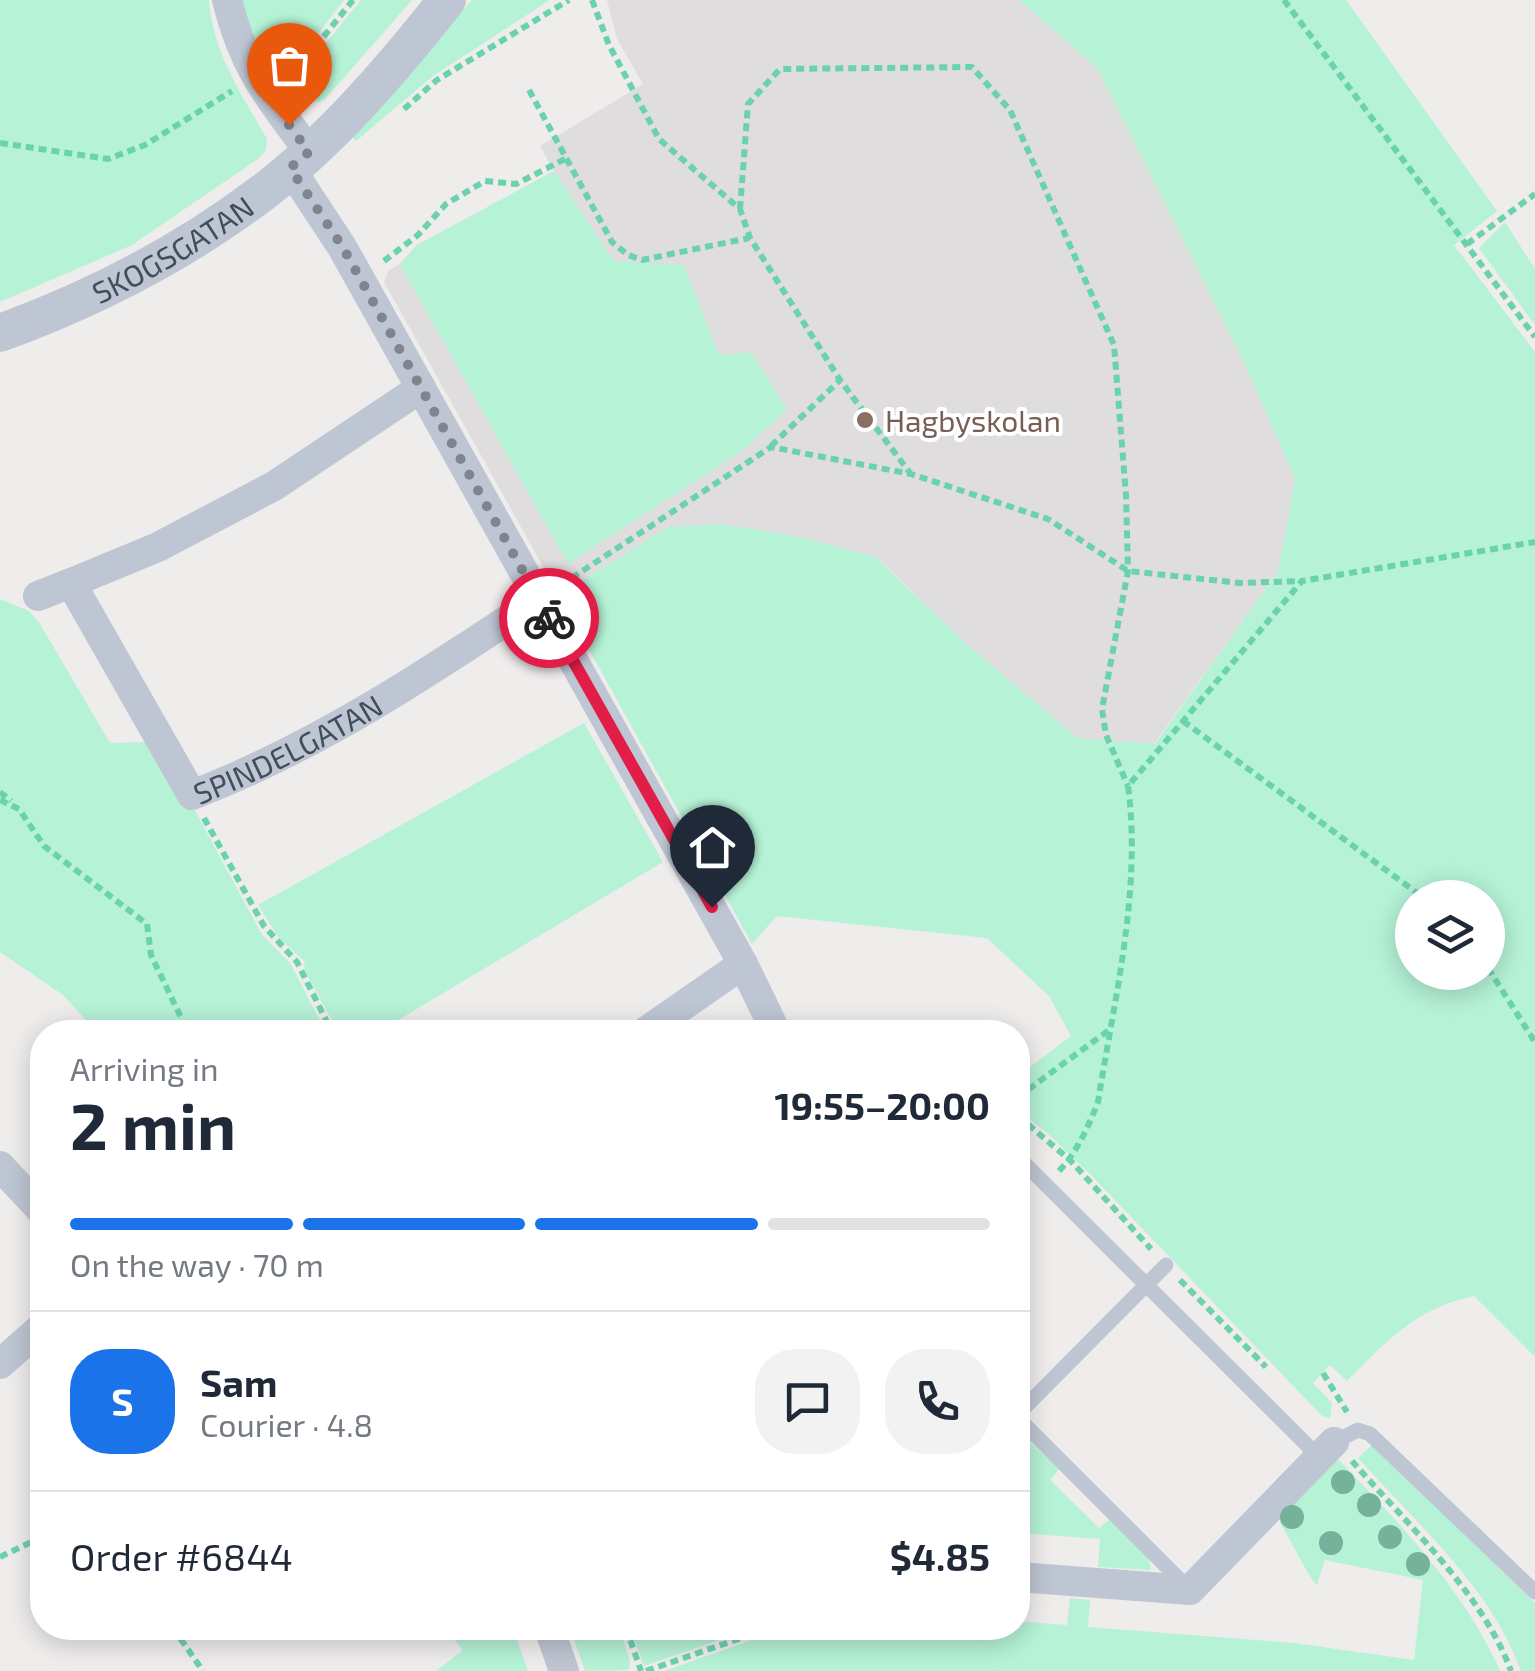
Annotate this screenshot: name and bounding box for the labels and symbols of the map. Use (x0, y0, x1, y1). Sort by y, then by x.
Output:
pin (247, 23, 332, 126)
street label: SKOGSGATAN (86, 188, 260, 310)
place label: Hagbyskolan (885, 402, 1061, 438)
marker: Hagbyskolan (854, 409, 876, 431)
courier (499, 568, 599, 668)
street label: SPINDELGATAN (188, 686, 388, 811)
pin (670, 805, 755, 908)

